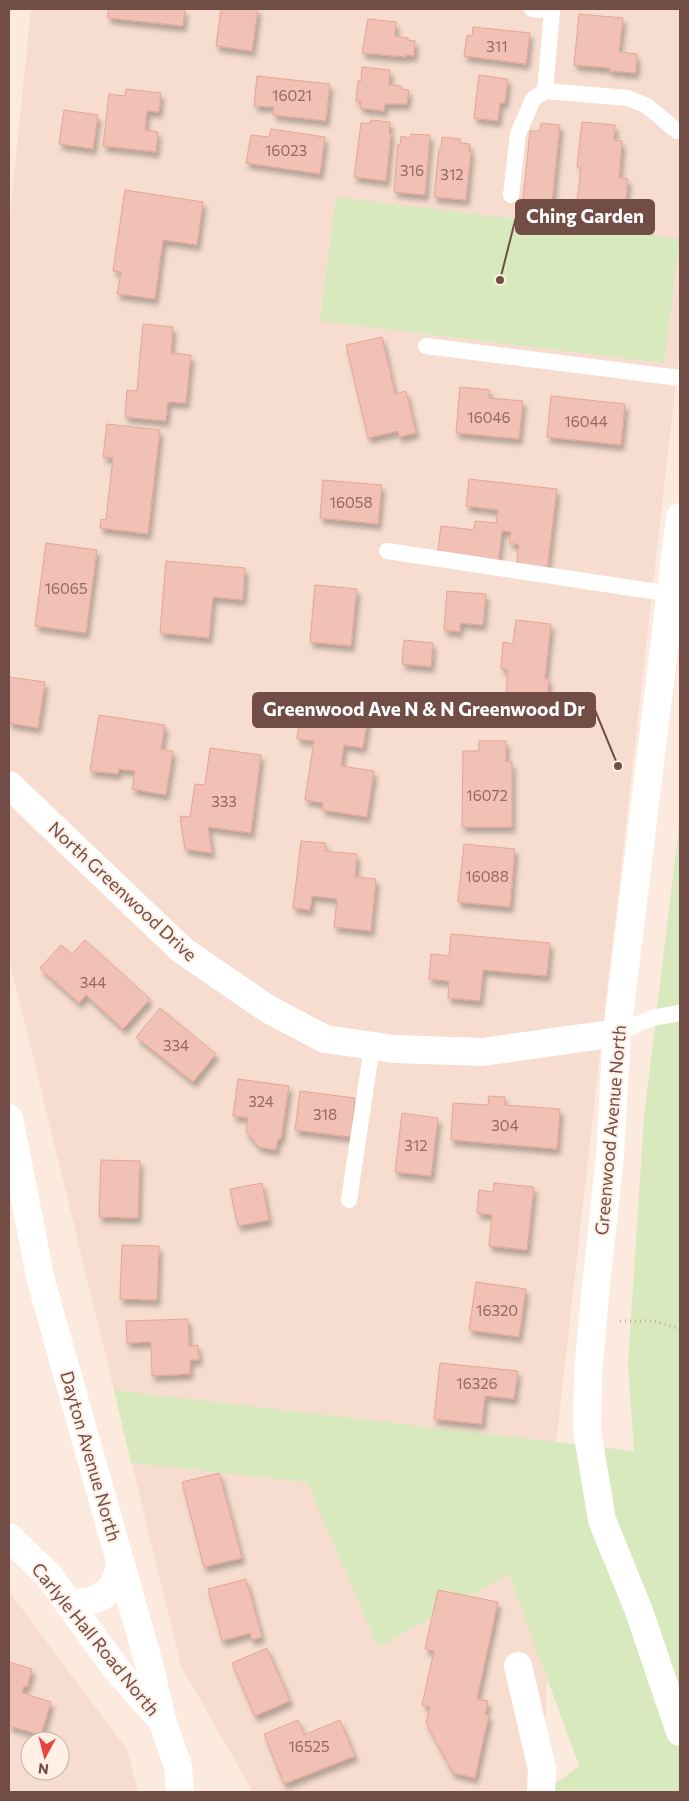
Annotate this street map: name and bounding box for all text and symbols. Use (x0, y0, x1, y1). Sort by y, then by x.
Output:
house number: 311 (486, 37, 508, 55)
house number: 16021 (272, 86, 312, 104)
house number: 16023 (265, 141, 307, 159)
house number: 316 (400, 161, 424, 179)
house number: 312 (440, 165, 464, 183)
callout: Ching Garden (516, 200, 654, 234)
text: Ching Garden (526, 204, 644, 227)
house number: 16046 (467, 408, 511, 426)
house number: 16044 (564, 412, 608, 430)
house number: 16058 (329, 493, 373, 511)
house number: 16065 (44, 579, 88, 597)
callout: Greenwood Ave N & N Greenwood Dr (253, 693, 595, 727)
text: Greenwood Ave N & N Greenwood Dr (263, 697, 585, 720)
house number: 16072 (466, 786, 508, 804)
house number: 333 (211, 792, 237, 810)
street label: North Greenwood Drive (44, 817, 202, 965)
house number: 16088 (465, 867, 509, 885)
house number: 344 (80, 973, 106, 991)
street label: Greenwood Avenue North (590, 1024, 630, 1236)
house number: 334 (163, 1036, 189, 1054)
house number: 324 (248, 1092, 274, 1110)
house number: 318 (313, 1105, 337, 1123)
house number: 304 (491, 1116, 519, 1134)
house number: 312 (404, 1136, 428, 1154)
house number: 16320 (476, 1301, 518, 1319)
street label: Dayton Avenue North (56, 1368, 126, 1544)
house number: 16326 (456, 1374, 498, 1392)
street label: Carlyle Hall Road North (27, 1558, 165, 1720)
north arrow (20, 1731, 70, 1781)
house number: 16525 (288, 1737, 330, 1755)
text: N (37, 1760, 50, 1778)

